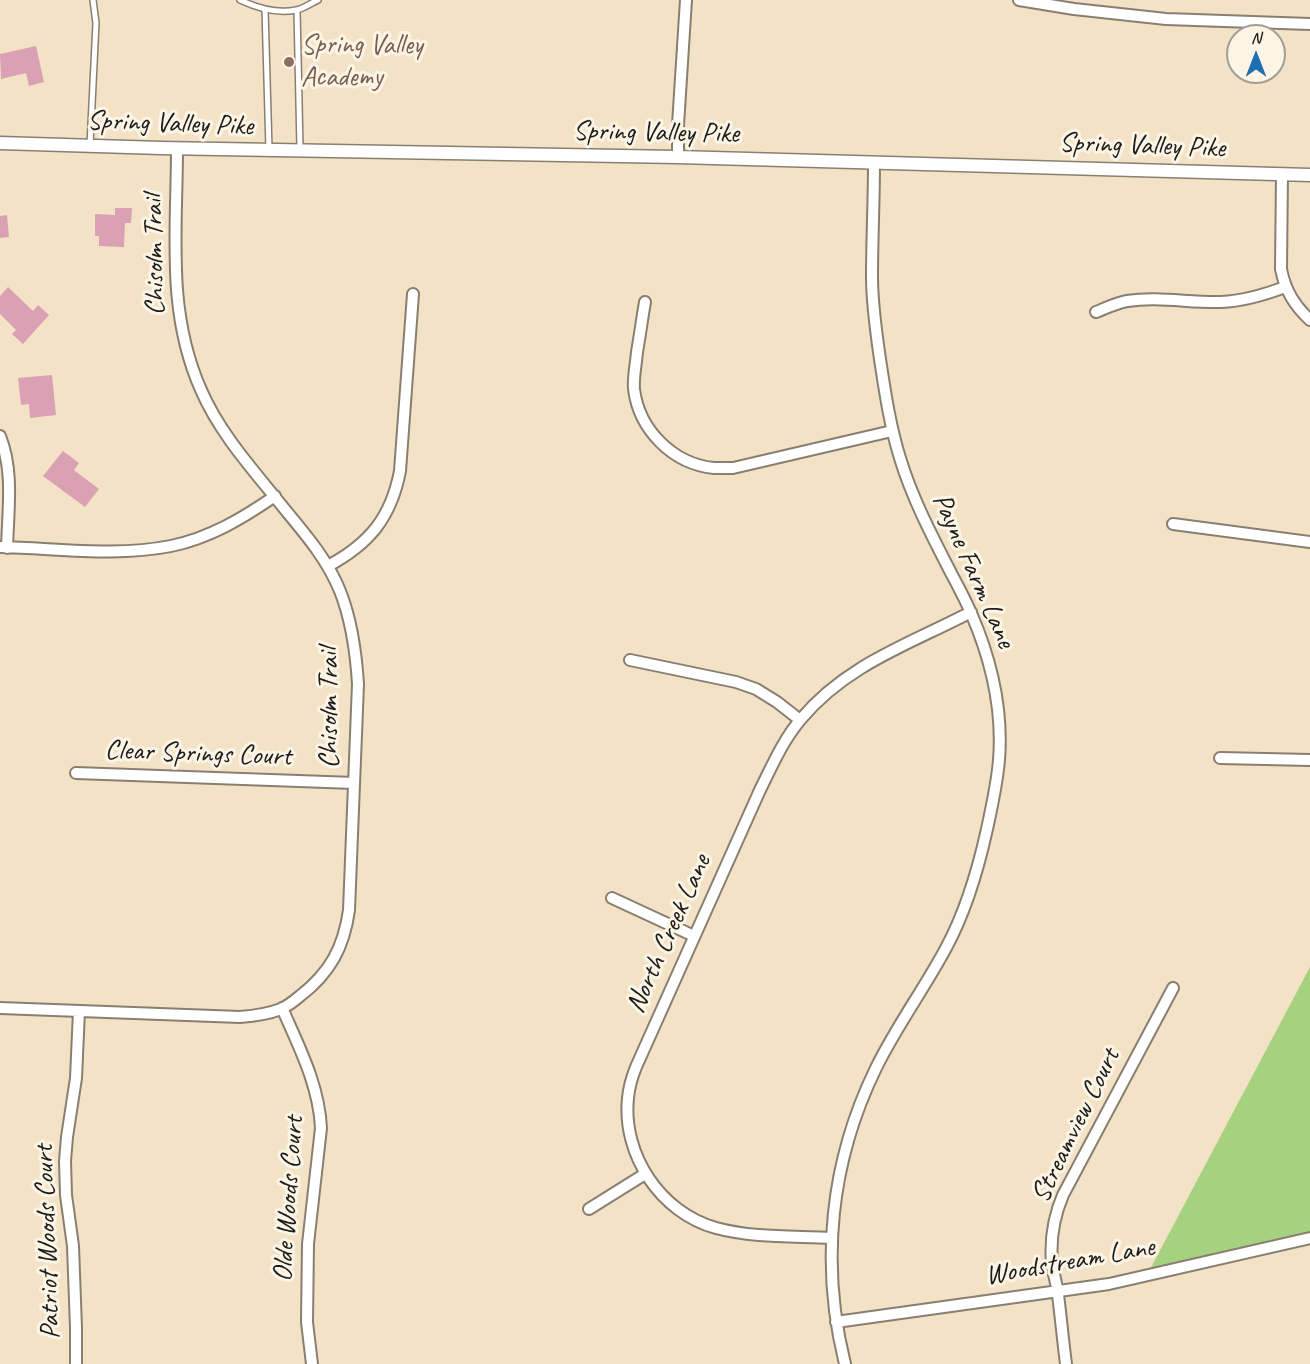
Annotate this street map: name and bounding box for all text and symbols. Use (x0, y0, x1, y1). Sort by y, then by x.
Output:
north arrow (1226, 24, 1286, 84)
text: N (1251, 28, 1261, 48)
place label: Spring Valley Academy (301, 29, 422, 95)
marker: Spring Valley Academy (282, 55, 296, 69)
street label: Spring Valley Pike (86, 104, 254, 144)
street label: Spring Valley Pike (573, 115, 739, 151)
street label: Spring Valley Pike (1058, 126, 1226, 166)
street label: Chisolm Trail (137, 194, 173, 316)
street label: Payne Farm Lane (924, 489, 1022, 653)
street label: Chisolm Trail (313, 648, 347, 768)
street label: Clear Springs Court (104, 734, 292, 774)
street label: North Creek Lane (619, 850, 719, 1018)
street label: Streamview Court (1024, 1044, 1128, 1208)
street label: Olde Woods Court (266, 1115, 312, 1283)
street label: Patriot Woods Court (28, 1144, 68, 1340)
street label: Woodstream Lane (983, 1231, 1157, 1293)

